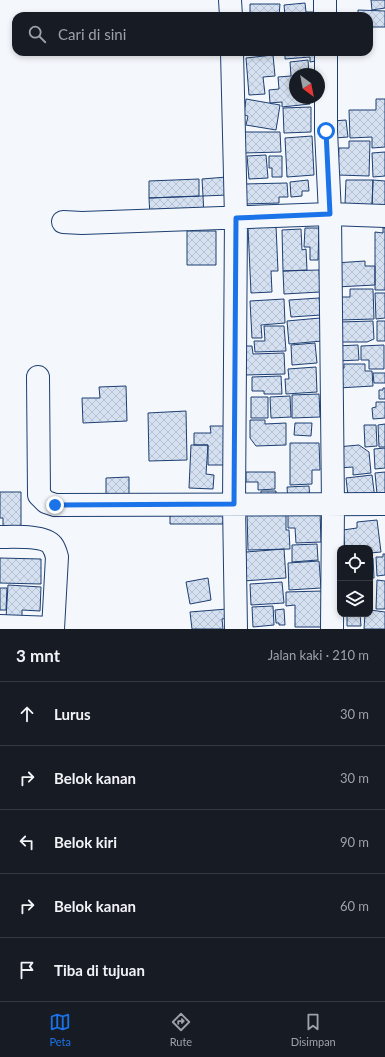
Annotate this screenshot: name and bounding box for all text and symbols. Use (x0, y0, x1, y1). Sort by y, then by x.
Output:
search box (12, 12, 373, 56)
icon: search (26, 23, 48, 45)
text: Cari di sini (58, 25, 126, 43)
north arrow (289, 68, 325, 104)
route start (317, 122, 335, 140)
route end (46, 496, 64, 514)
map controls (337, 545, 373, 617)
button: locate (337, 545, 373, 581)
button: layers (337, 581, 373, 617)
text: 3 mnt (16, 645, 60, 666)
text: Jalan kaki · 210 m (268, 647, 369, 663)
icon: ahead (16, 703, 38, 725)
text: Lurus (54, 705, 91, 723)
text: 30 m (340, 706, 369, 722)
icon: right (16, 767, 38, 789)
text: Belok kanan (54, 769, 136, 787)
text: 30 m (340, 770, 369, 786)
icon: left (16, 831, 38, 853)
text: Belok kiri (54, 833, 117, 851)
text: 90 m (340, 834, 369, 850)
icon: right (16, 895, 38, 917)
text: Belok kanan (54, 897, 136, 915)
text: 60 m (340, 898, 369, 914)
icon: arrive (16, 959, 38, 981)
text: Tiba di tujuan (54, 961, 145, 979)
tab: Peta (49, 1011, 71, 1048)
tab: Rute (170, 1011, 192, 1048)
tab: Disimpan (291, 1011, 336, 1048)

